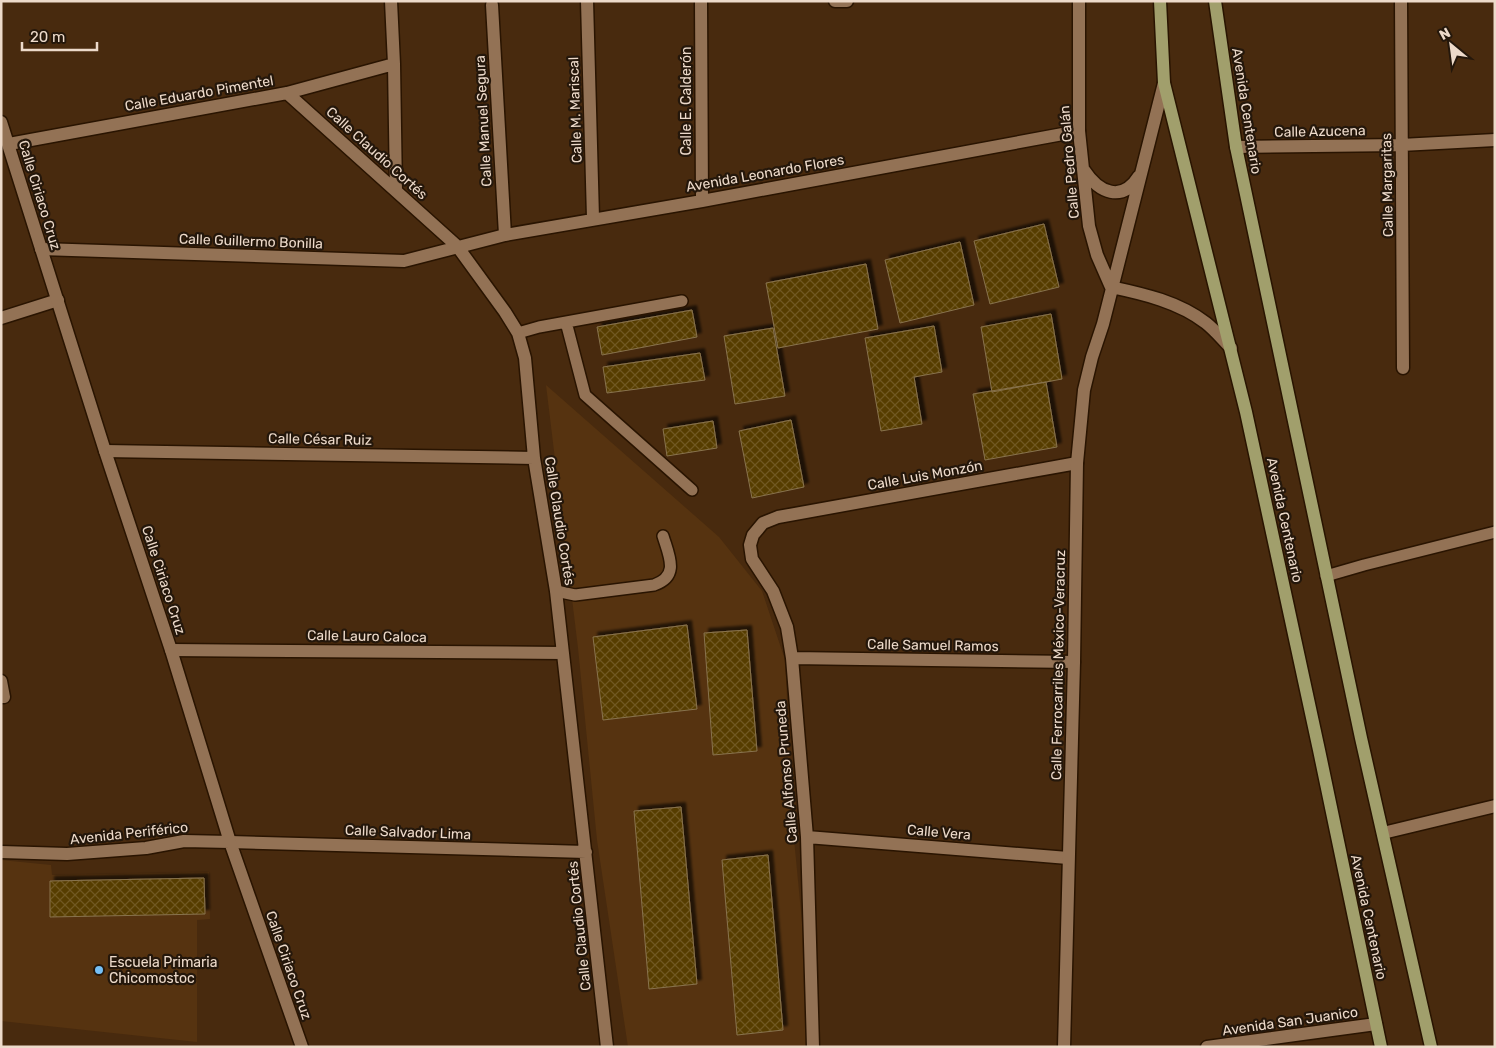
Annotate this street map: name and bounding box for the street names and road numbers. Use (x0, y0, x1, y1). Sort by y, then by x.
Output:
street label: Calle E. Calderón (678, 47, 695, 155)
street label: Avenida Centenario (1228, 47, 1265, 175)
street label: Calle Manuel Segura (472, 55, 495, 187)
street label: Calle M. Mariscal (565, 56, 586, 164)
street label: Calle Eduardo Pimentel (123, 72, 275, 115)
street label: Calle Claudio Cortés (323, 103, 431, 203)
street label: Calle Pedro Galán (1056, 105, 1083, 219)
street label: Calle Azucena (1274, 122, 1366, 141)
street label: Calle Margaritas (1378, 133, 1397, 237)
street label: Calle Ciriaco Cruz (15, 138, 64, 252)
street label: Avenida Leonardo Flores (685, 151, 845, 196)
street label: Calle Guillermo Bonilla (179, 230, 323, 253)
street label: Calle César Ruiz (268, 430, 372, 449)
street label: Calle Claudio Cortés (541, 455, 578, 587)
street label: Avenida Centenario (1263, 456, 1306, 584)
street label: Calle Luis Monzón (866, 457, 984, 494)
street label: Calle Ciriaco Cruz (138, 523, 189, 637)
street label: Calle Ferrocarriles México-Veracruz (1048, 550, 1069, 780)
street label: Calle Lauro Caloca (307, 627, 427, 646)
street label: Calle Samuel Ramos (867, 636, 999, 655)
street label: Calle Alfonso Pruneda (772, 700, 801, 844)
street label: Avenida Periférico (69, 819, 189, 848)
street label: Calle Vera (906, 821, 972, 844)
street label: Calle Salvador Lima (345, 822, 471, 843)
street label: Avenida Centenario (1347, 853, 1390, 981)
street label: Calle Claudio Cortés (564, 860, 595, 992)
street label: Calle Ciriaco Cruz (262, 909, 315, 1022)
street label: Avenida San Juanico (1221, 1004, 1359, 1039)

